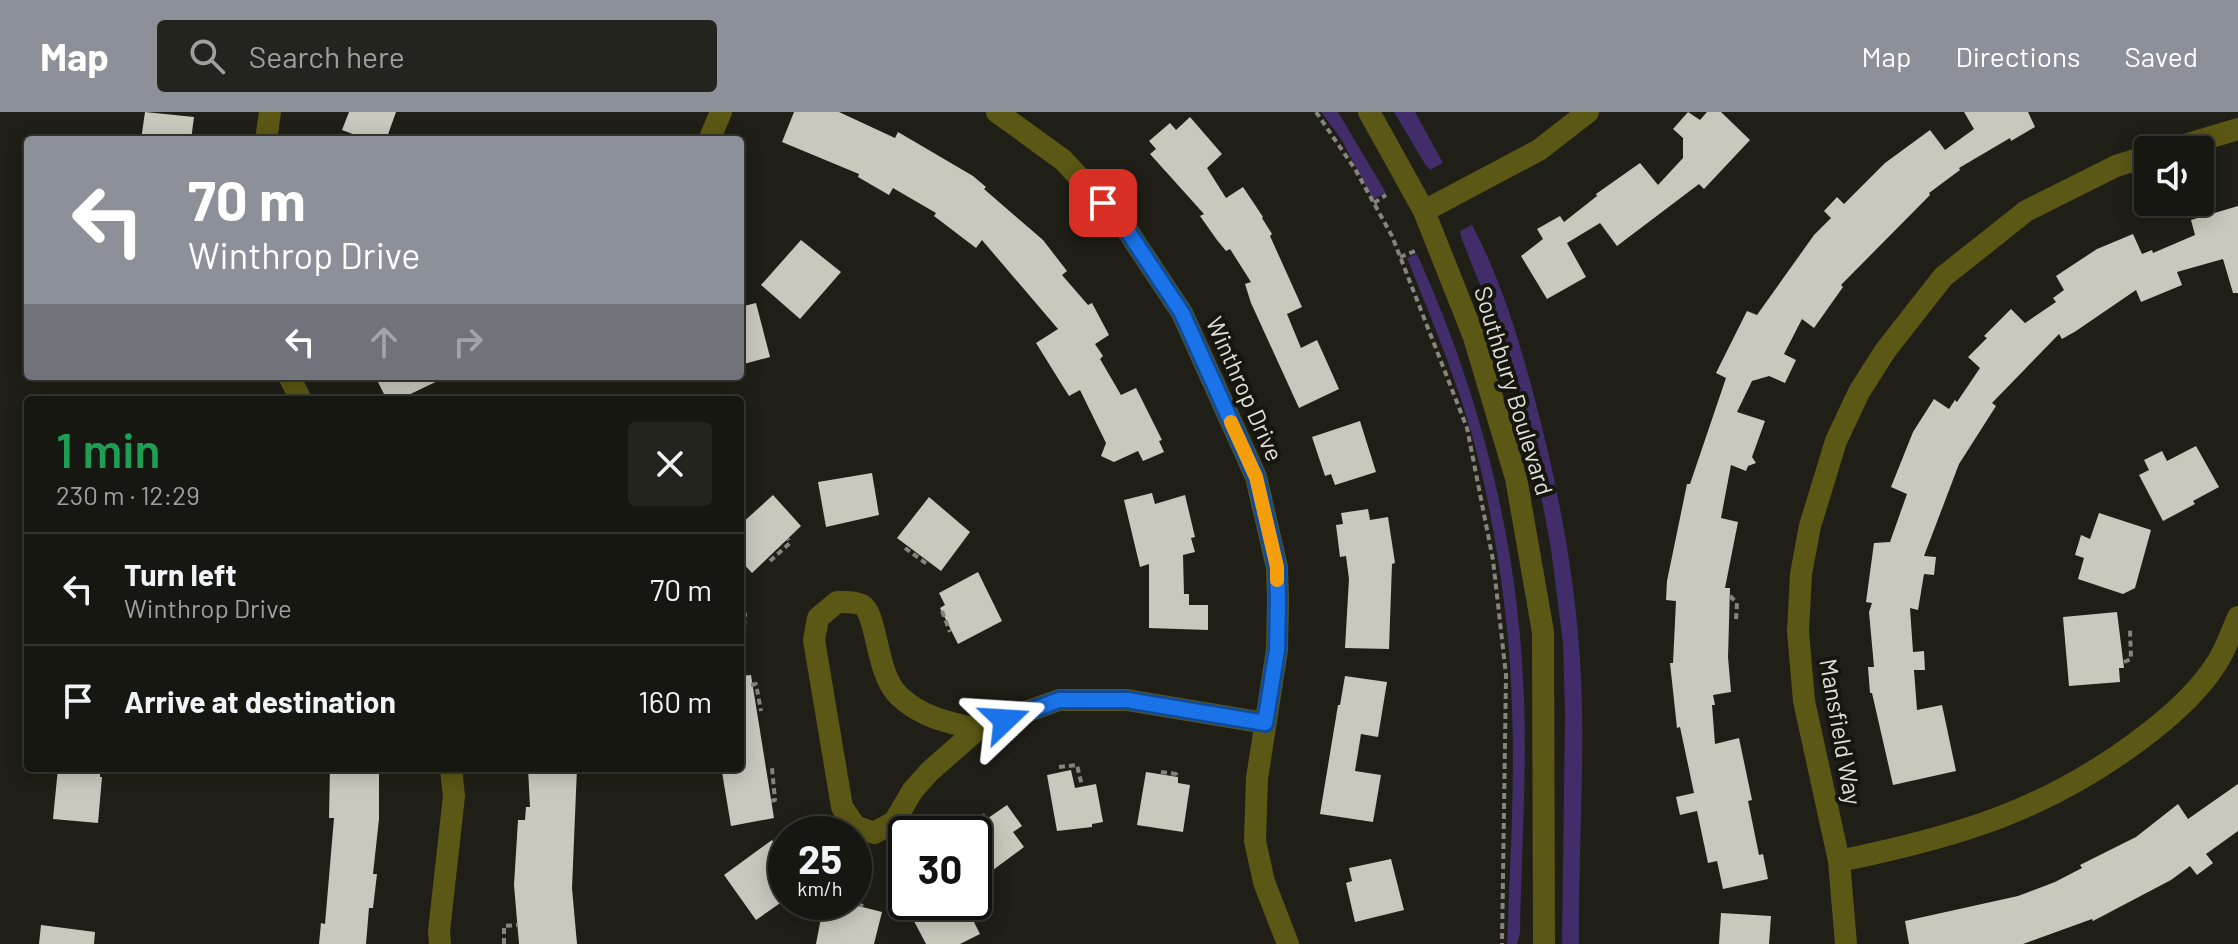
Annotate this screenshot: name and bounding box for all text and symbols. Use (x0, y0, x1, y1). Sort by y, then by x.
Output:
search box (157, 20, 717, 92)
text: Map (40, 33, 109, 79)
icon: search (185, 34, 229, 78)
text: Search here (249, 38, 405, 74)
text: Map (1862, 39, 1911, 73)
text: Directions (1955, 39, 2081, 73)
text: Saved (2125, 39, 2198, 73)
map controls (2134, 136, 2214, 216)
button: sound (2134, 136, 2214, 216)
text: 70 m (188, 165, 306, 232)
icon: left (56, 168, 160, 272)
pin (1069, 169, 1137, 237)
icon: arrive (1081, 181, 1125, 225)
text: Winthrop Drive (188, 233, 421, 276)
street label: Southbury Boulevard (1469, 283, 1560, 499)
street label: Winthrop Drive (1201, 312, 1290, 465)
icon: left (278, 320, 322, 364)
icon: ahead (362, 320, 406, 364)
icon: right (446, 320, 490, 364)
text: 1 min (56, 420, 161, 478)
button: close (628, 422, 712, 506)
text: 230 m · 12:29 (56, 479, 200, 510)
text: Turn left (124, 556, 237, 592)
icon: left (56, 567, 100, 611)
text: 70 m (650, 571, 712, 607)
text: Winthrop Drive (124, 592, 292, 623)
street label: Mansfield Way (1814, 656, 1869, 807)
position arrow (963, 678, 1047, 762)
icon: arrive (56, 679, 100, 723)
text: Arrive at destination (124, 683, 396, 719)
text: 160 m (638, 683, 712, 719)
speed limit sign: 30 (888, 816, 992, 920)
text: 25 (798, 834, 842, 882)
text: km/h (797, 876, 843, 900)

